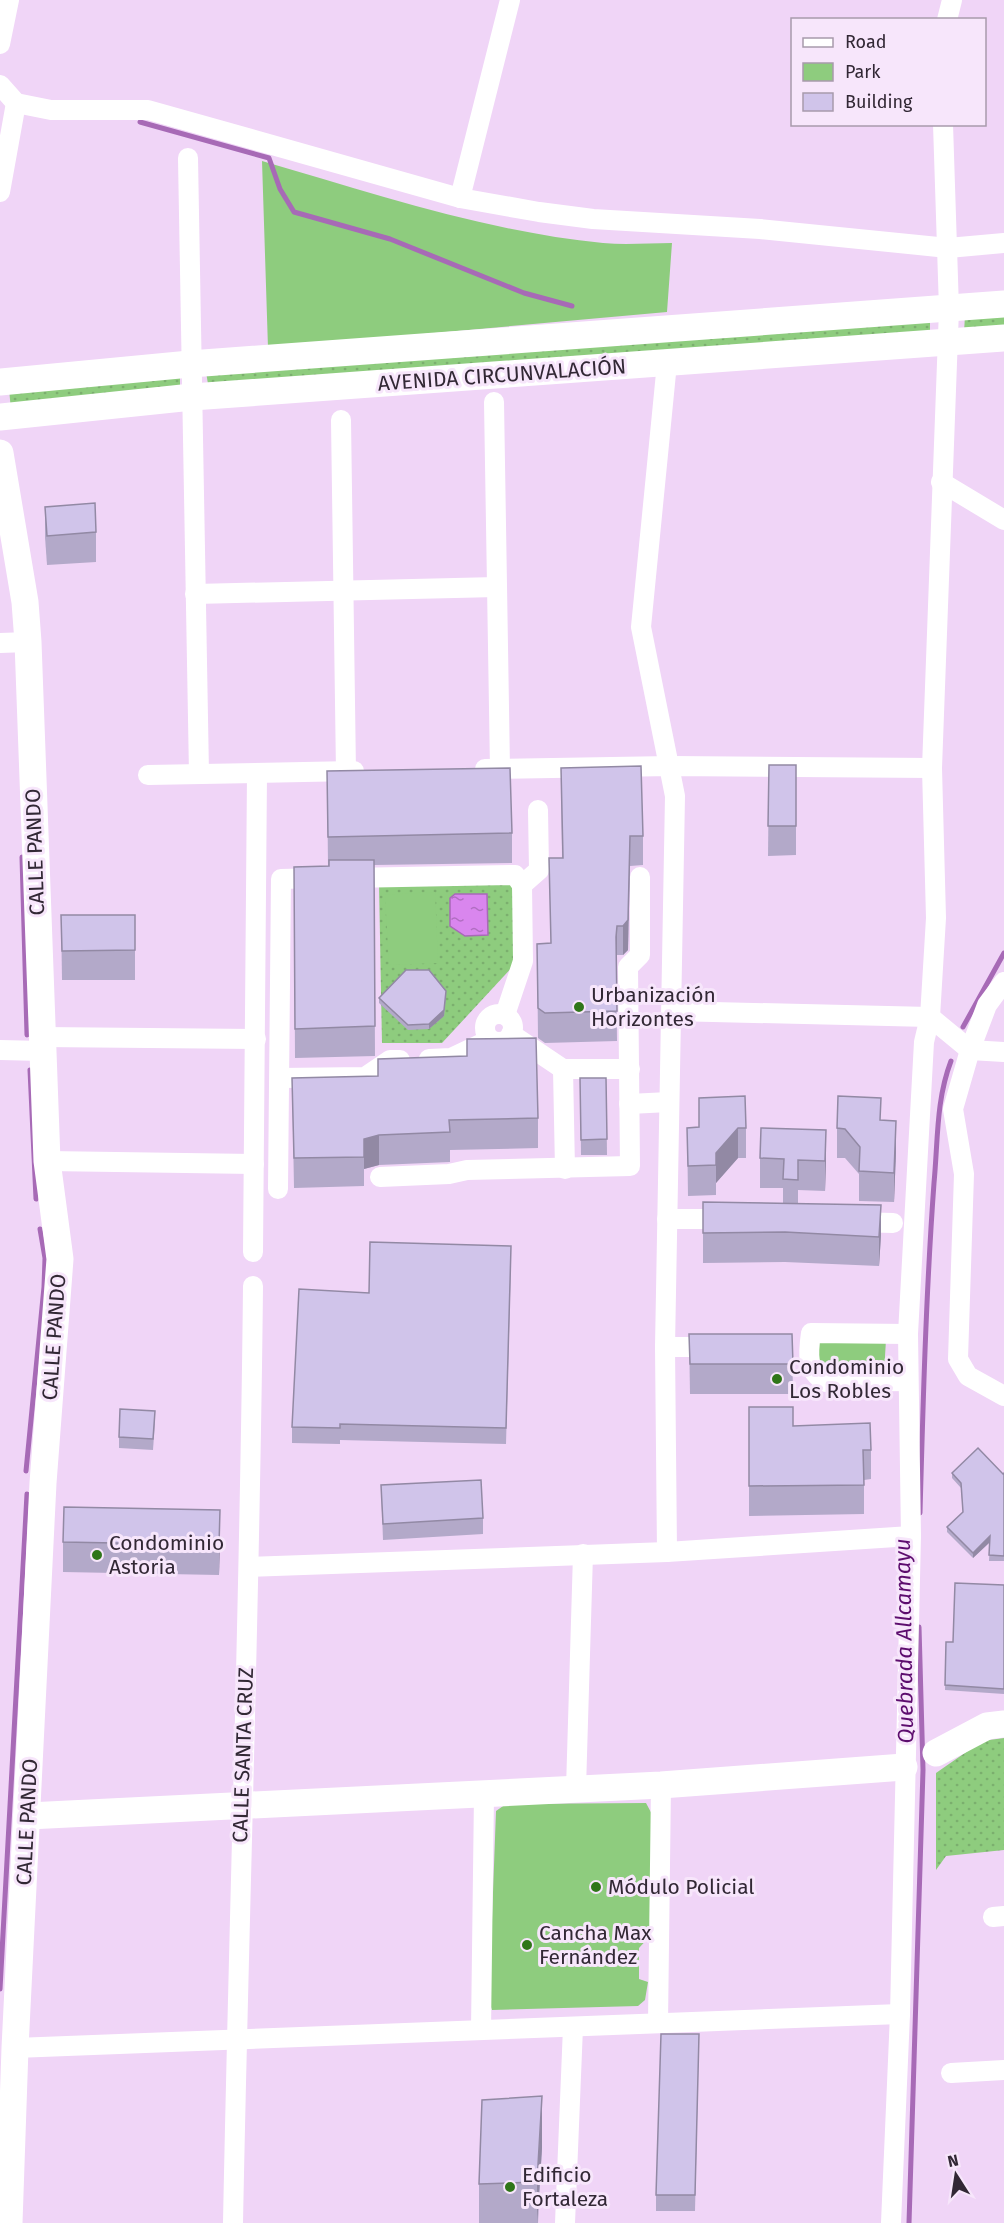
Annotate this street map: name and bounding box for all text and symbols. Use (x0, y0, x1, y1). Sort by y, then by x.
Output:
legend (791, 18, 986, 126)
text: Road (845, 31, 887, 53)
text: Park (845, 61, 881, 83)
text: Building (845, 91, 913, 113)
street label: AVENIDA CIRCUNVALACIÓN (377, 353, 627, 397)
street label: CALLE PANDO (20, 788, 50, 916)
place label: Urbanización Horizontes (591, 982, 716, 1032)
marker: Urbanización Horizontes (572, 1000, 586, 1014)
street label: CALLE PANDO (37, 1273, 71, 1401)
place label: Condominio Los Robles (789, 1354, 904, 1404)
marker: Condominio Los Robles (770, 1372, 784, 1386)
place label: Condominio Astoria (109, 1530, 224, 1580)
water label: Quebrada Allcamayu (889, 1538, 919, 1744)
marker: Condominio Astoria (90, 1548, 104, 1562)
street label: CALLE SANTA CRUZ (227, 1667, 259, 1843)
street label: CALLE PANDO (11, 1758, 43, 1886)
place label: Módulo Policial (608, 1874, 755, 1900)
marker: Módulo Policial (589, 1880, 603, 1894)
place label: Cancha Max Fernández (539, 1920, 652, 1970)
marker: Cancha Max Fernández (520, 1938, 534, 1952)
north arrow (926, 2145, 986, 2205)
text: N (946, 2150, 960, 2171)
place label: Edificio Fortaleza (522, 2162, 608, 2212)
marker: Edificio Fortaleza (503, 2180, 517, 2194)

